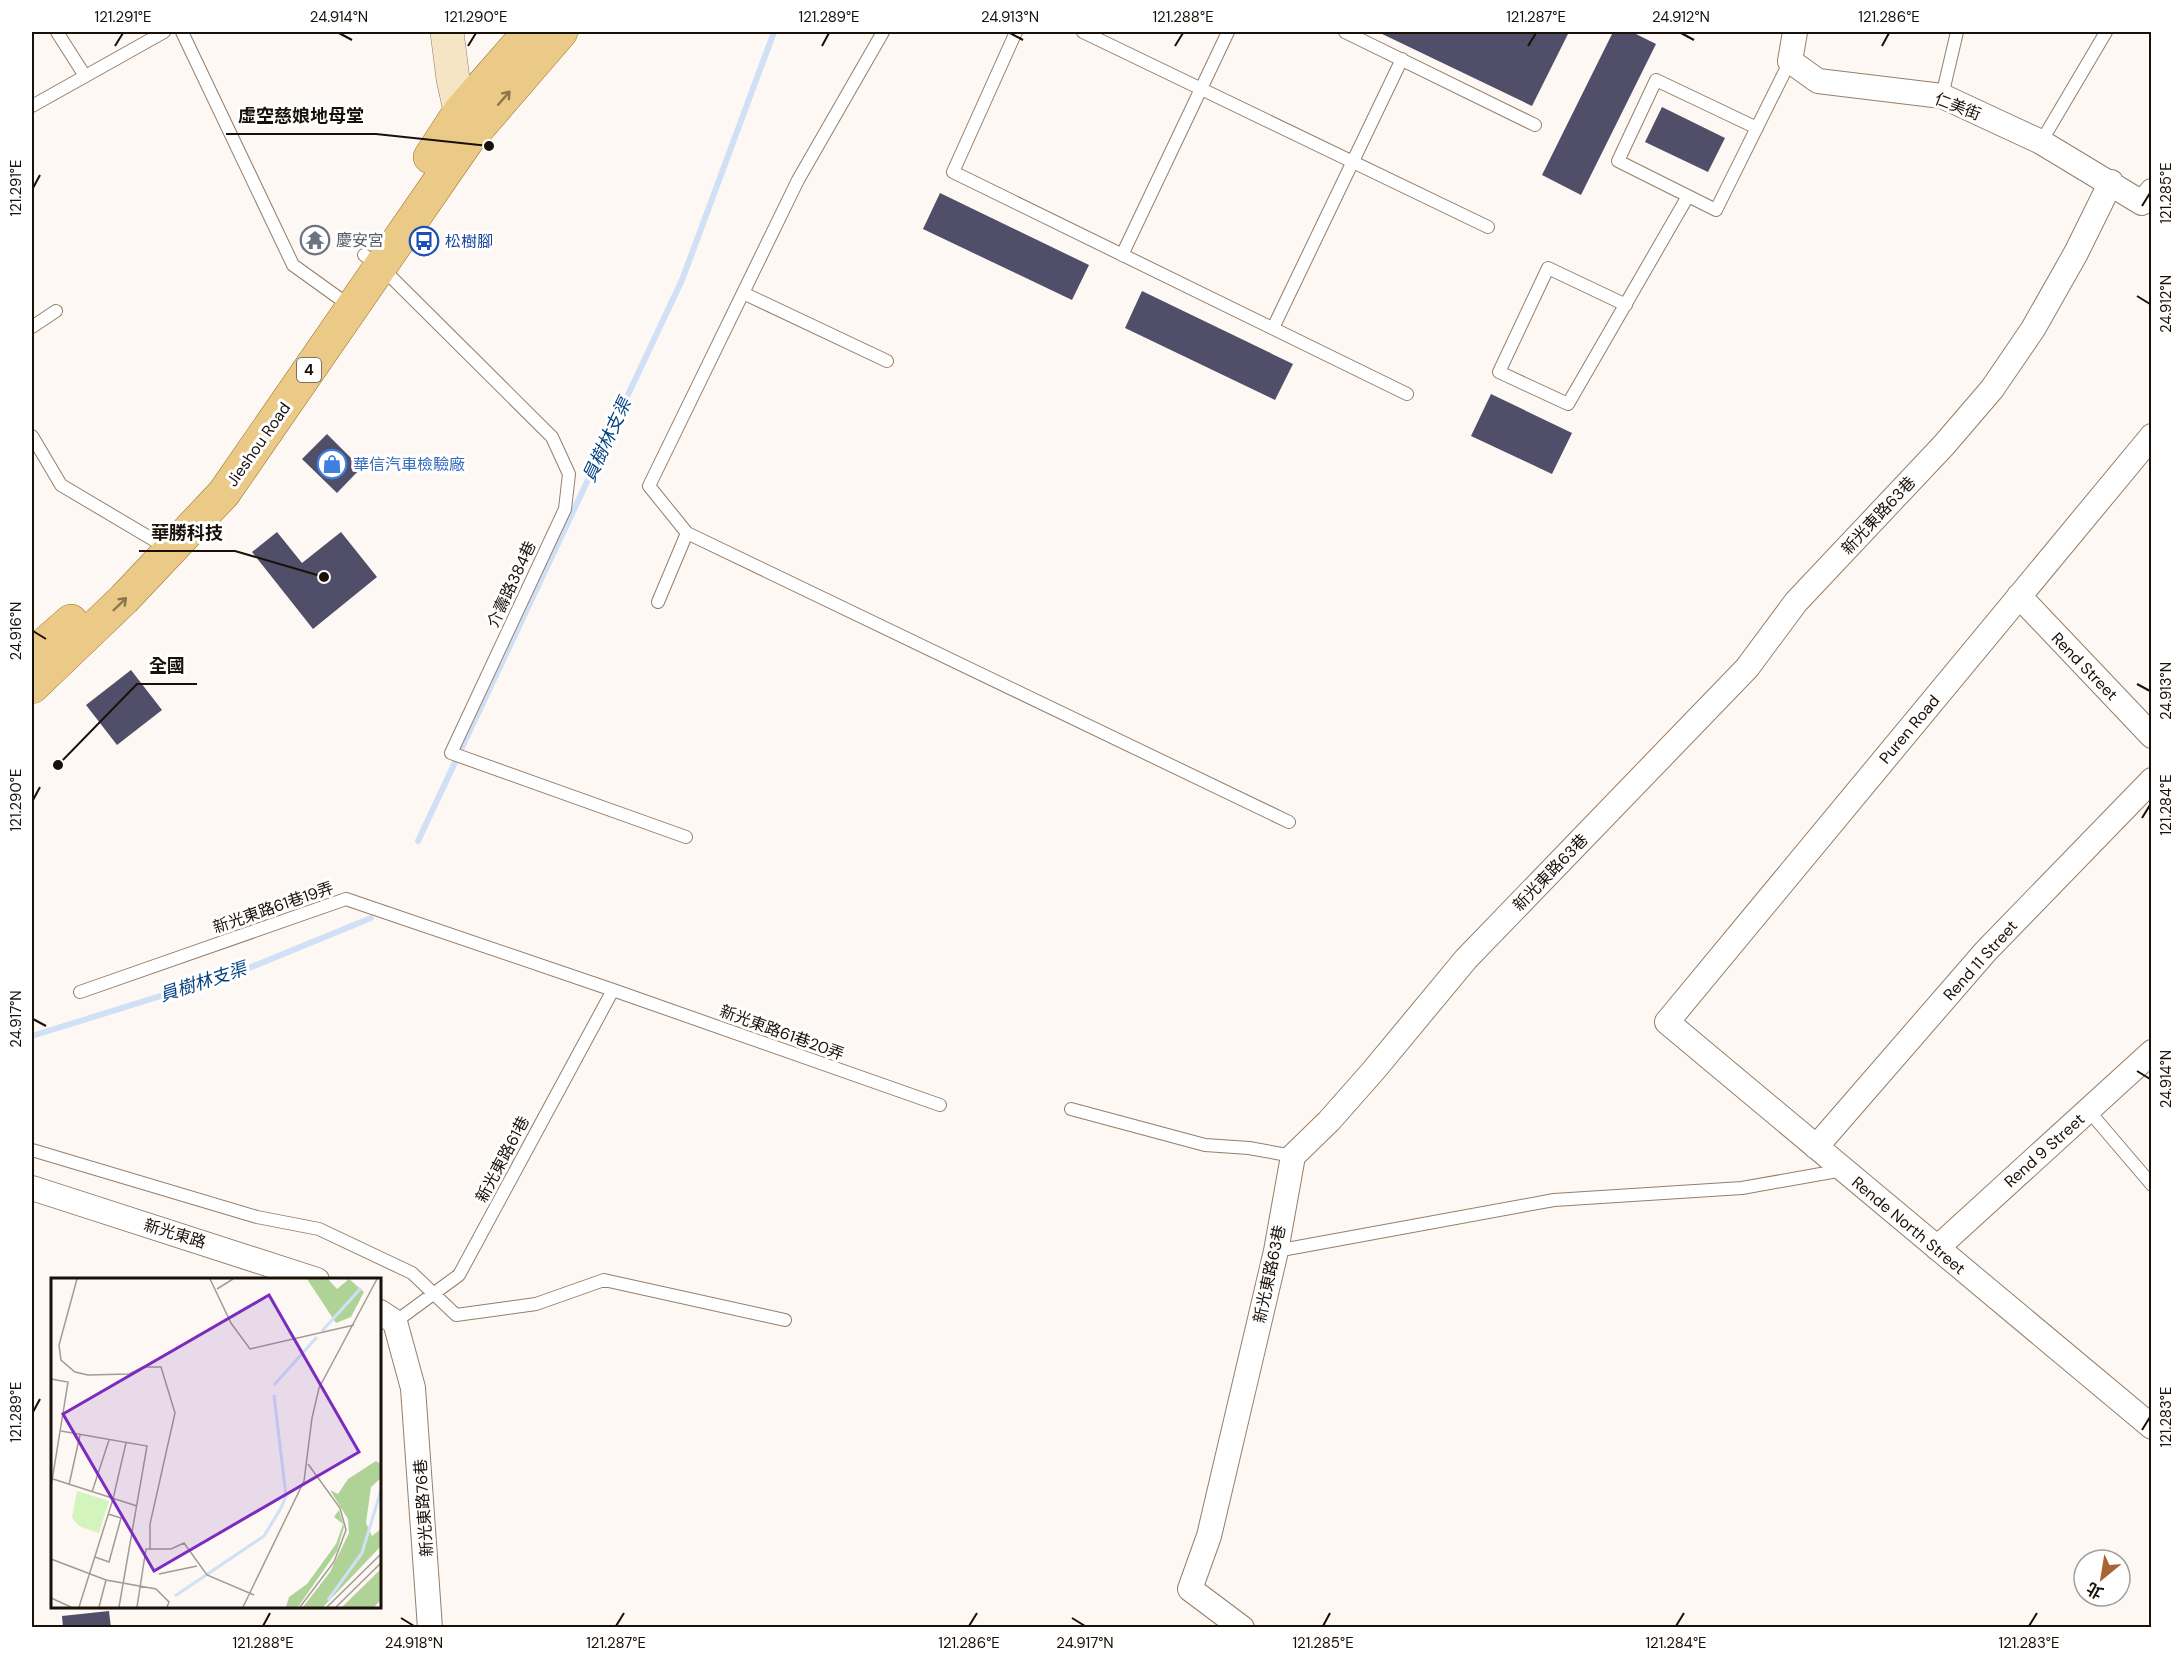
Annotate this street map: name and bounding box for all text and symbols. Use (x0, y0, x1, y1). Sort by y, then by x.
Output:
text: 121.291°E (95, 7, 151, 27)
text: 24.914°N (310, 7, 368, 27)
text: 121.290°E (445, 7, 507, 27)
text: 121.289°E (798, 7, 860, 27)
text: 24.913°N (981, 7, 1039, 27)
text: 121.288°E (1152, 7, 1214, 27)
text: 121.287°E (1506, 7, 1566, 27)
text: 24.912°N (1652, 7, 1710, 27)
text: 121.286°E (1858, 7, 1920, 27)
street label: 仁美街 (1932, 88, 1984, 125)
one-way arrow (497, 91, 511, 106)
callout: 虛空慈娘地母堂 (226, 98, 376, 134)
text: 虛空慈娘地母堂 (238, 104, 364, 128)
text: 121.291°E (6, 160, 26, 216)
text: 121.285°E (2156, 162, 2176, 224)
temple icon: 慶安宮 (299, 224, 331, 256)
bus stop icon: 松樹腳 (408, 225, 440, 257)
place label: 慶安宮 (336, 230, 384, 251)
place label: 松樹腳 (445, 231, 493, 252)
text: 24.912°N (2156, 275, 2176, 333)
road number: 4 (297, 358, 321, 382)
water label: 員樹林支渠 (577, 391, 638, 486)
street label: Jieshou Road (222, 398, 295, 491)
shop icon: 華信汽車檢驗廠 (316, 448, 348, 480)
place label: 華信汽車檢驗廠 (353, 454, 465, 475)
street label: 新光東路63巷 (1837, 472, 1920, 559)
callout: 華勝科技 (139, 515, 235, 551)
text: 華勝科技 (151, 521, 223, 545)
street label: 介壽路384巷 (482, 538, 541, 631)
one-way arrow (112, 596, 127, 611)
text: 24.916°N (6, 602, 26, 660)
street label: Rend Street (2047, 628, 2122, 705)
callout: 全國 (137, 648, 197, 684)
text: 全國 (149, 654, 185, 678)
text: 24.913°N (2156, 662, 2176, 720)
street label: Puren Road (1874, 690, 1944, 768)
text: 121.290°E (6, 769, 26, 831)
text: 121.284°E (2156, 774, 2176, 836)
street label: 新光東路63巷 (1508, 829, 1592, 915)
street label: 新光東路61巷19弄 (210, 877, 336, 938)
street label: Rend 11 Street (1939, 916, 2022, 1005)
water label: 員樹林支渠 (156, 956, 252, 1007)
text: 24.917°N (6, 990, 26, 1048)
street label: 新光東路61巷20弄 (717, 1000, 847, 1065)
text: 24.914°N (2156, 1050, 2176, 1108)
street label: Rend 9 Street (2000, 1109, 2089, 1192)
street label: 新光東路61巷 (471, 1112, 534, 1206)
street label: Rende North Street (1847, 1172, 1970, 1279)
street label: 新光東路 (141, 1214, 209, 1253)
street label: 新光東路63巷 (1249, 1223, 1290, 1325)
inset map (51, 1278, 381, 1608)
text: 121.289°E (6, 1381, 26, 1443)
text: 121.283°E (2156, 1387, 2176, 1447)
street label: 新光東路76巷 (410, 1458, 437, 1558)
north arrow (2072, 1548, 2132, 1608)
text: 北 (2083, 1577, 2107, 1604)
text: 121.288°E (232, 1633, 294, 1653)
text: 24.918°N (385, 1633, 443, 1653)
text: 121.287°E (586, 1633, 646, 1653)
text: 121.286°E (938, 1633, 1000, 1653)
text: 24.917°N (1056, 1633, 1114, 1653)
text: 121.285°E (1292, 1633, 1354, 1653)
text: 121.284°E (1645, 1633, 1707, 1653)
text: 121.283°E (1999, 1633, 2059, 1653)

